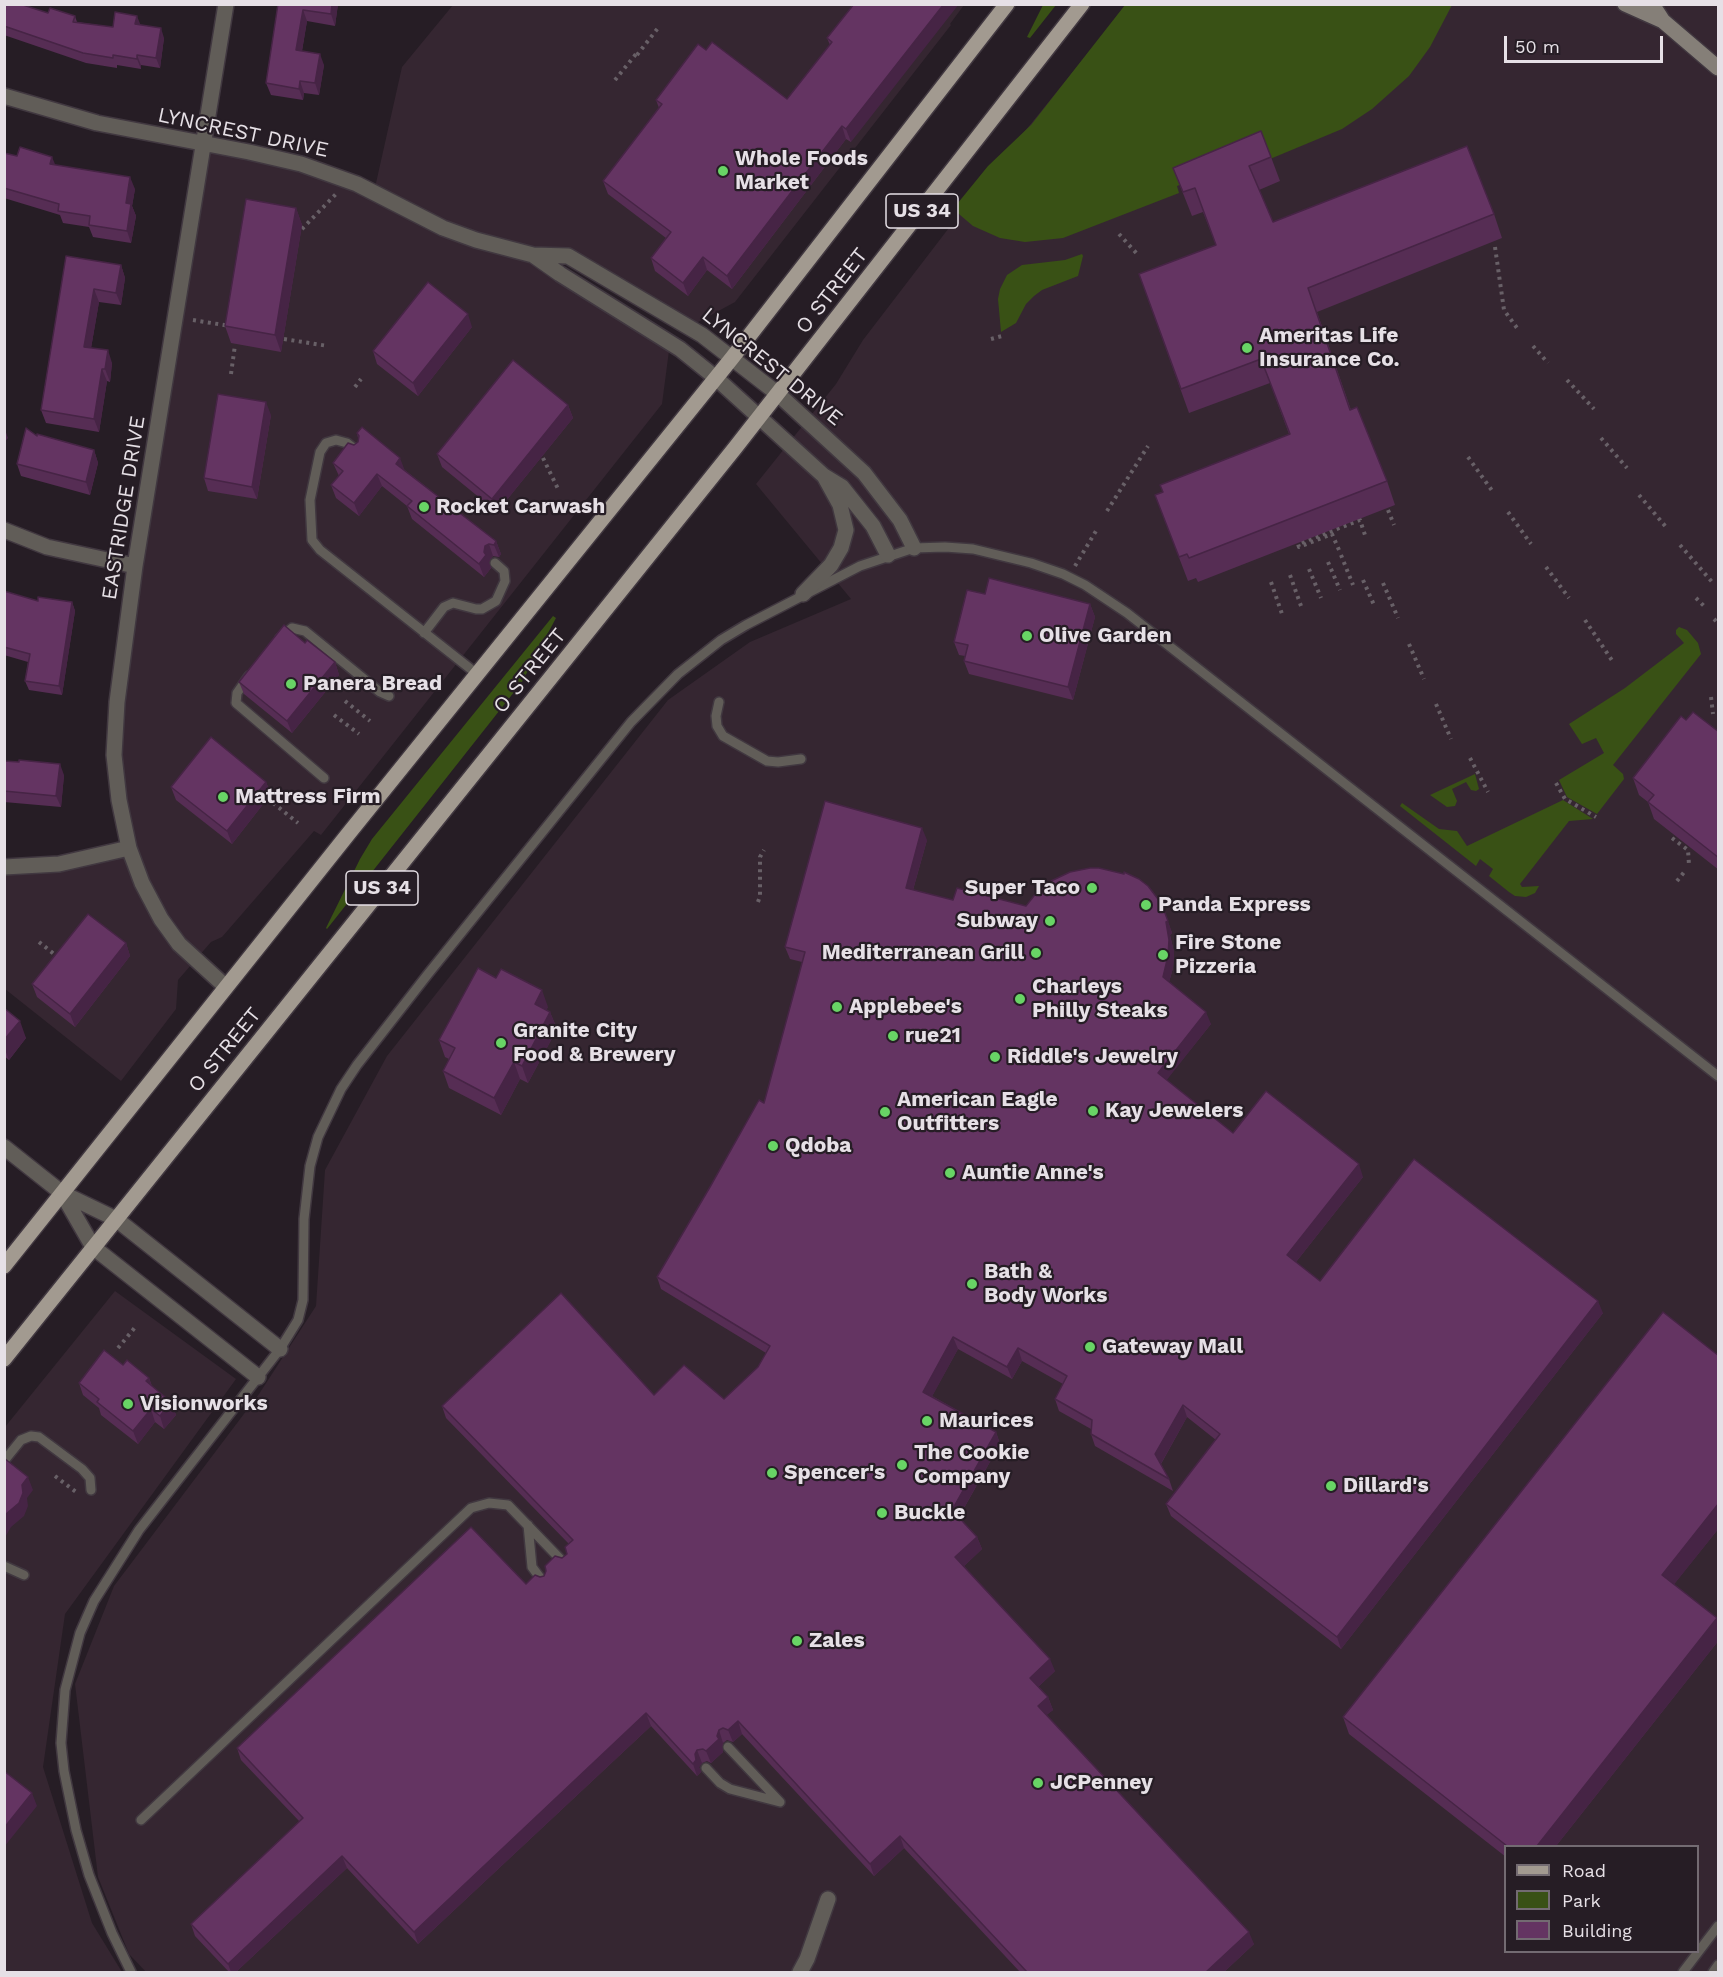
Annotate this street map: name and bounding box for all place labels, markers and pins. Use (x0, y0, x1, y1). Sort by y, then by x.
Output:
place label: Whole Foods Market (735, 146, 868, 196)
marker: Whole Foods Market (716, 164, 730, 178)
place label: Ameritas Life Insurance Co. (1259, 323, 1400, 373)
marker: Ameritas Life Insurance Co. (1240, 341, 1254, 355)
place label: Rocket Carwash (436, 494, 605, 520)
marker: Rocket Carwash (417, 500, 431, 514)
place label: Olive Garden (1039, 623, 1172, 649)
marker: Olive Garden (1020, 629, 1034, 643)
place label: Panera Bread (303, 671, 442, 697)
marker: Panera Bread (284, 677, 298, 691)
place label: Mattress Firm (235, 784, 381, 810)
marker: Mattress Firm (216, 790, 230, 804)
place label: Super Taco (965, 875, 1080, 901)
marker: Super Taco (1085, 881, 1099, 895)
place label: Panda Express (1158, 892, 1311, 918)
marker: Panda Express (1139, 898, 1153, 912)
place label: Subway (957, 908, 1038, 934)
marker: Subway (1043, 914, 1057, 928)
place label: Fire Stone Pizzeria (1175, 930, 1282, 980)
place label: Mediterranean Grill (822, 940, 1024, 966)
marker: Mediterranean Grill (1029, 946, 1043, 960)
marker: Fire Stone Pizzeria (1156, 948, 1170, 962)
place label: Charleys Philly Steaks (1032, 974, 1168, 1024)
marker: Charleys Philly Steaks (1013, 992, 1027, 1006)
place label: Applebee's (849, 994, 962, 1020)
marker: Applebee's (830, 1000, 844, 1014)
place label: Granite City Food & Brewery (513, 1018, 675, 1068)
place label: rue21 (905, 1023, 961, 1049)
marker: rue21 (886, 1029, 900, 1043)
marker: Granite City Food & Brewery (494, 1036, 508, 1050)
place label: Riddle's Jewelry (1007, 1044, 1178, 1070)
marker: Riddle's Jewelry (988, 1050, 1002, 1064)
place label: American Eagle Outfitters (897, 1087, 1058, 1137)
place label: Kay Jewelers (1105, 1098, 1243, 1124)
marker: Kay Jewelers (1086, 1104, 1100, 1118)
marker: American Eagle Outfitters (878, 1105, 892, 1119)
place label: Qdoba (785, 1133, 851, 1159)
marker: Qdoba (766, 1139, 780, 1153)
place label: Auntie Anne's (962, 1160, 1104, 1186)
marker: Auntie Anne's (943, 1166, 957, 1180)
place label: Bath & Body Works (984, 1259, 1108, 1309)
marker: Bath & Body Works (965, 1277, 979, 1291)
place label: Gateway Mall (1102, 1334, 1243, 1360)
marker: Gateway Mall (1083, 1340, 1097, 1354)
place label: Visionworks (140, 1391, 268, 1417)
marker: Visionworks (121, 1397, 135, 1411)
place label: Maurices (939, 1408, 1034, 1434)
marker: Maurices (920, 1414, 934, 1428)
place label: The Cookie Company (914, 1440, 1030, 1490)
marker: The Cookie Company (895, 1458, 909, 1472)
place label: Spencer's (784, 1460, 885, 1486)
marker: Spencer's (765, 1466, 779, 1480)
place label: Dillard's (1343, 1473, 1429, 1499)
marker: Dillard's (1324, 1479, 1338, 1493)
place label: Buckle (894, 1500, 965, 1526)
marker: Buckle (875, 1506, 889, 1520)
place label: Zales (809, 1628, 865, 1654)
marker: Zales (790, 1634, 804, 1648)
place label: JCPenney (1050, 1770, 1153, 1796)
marker: JCPenney (1031, 1776, 1045, 1790)

